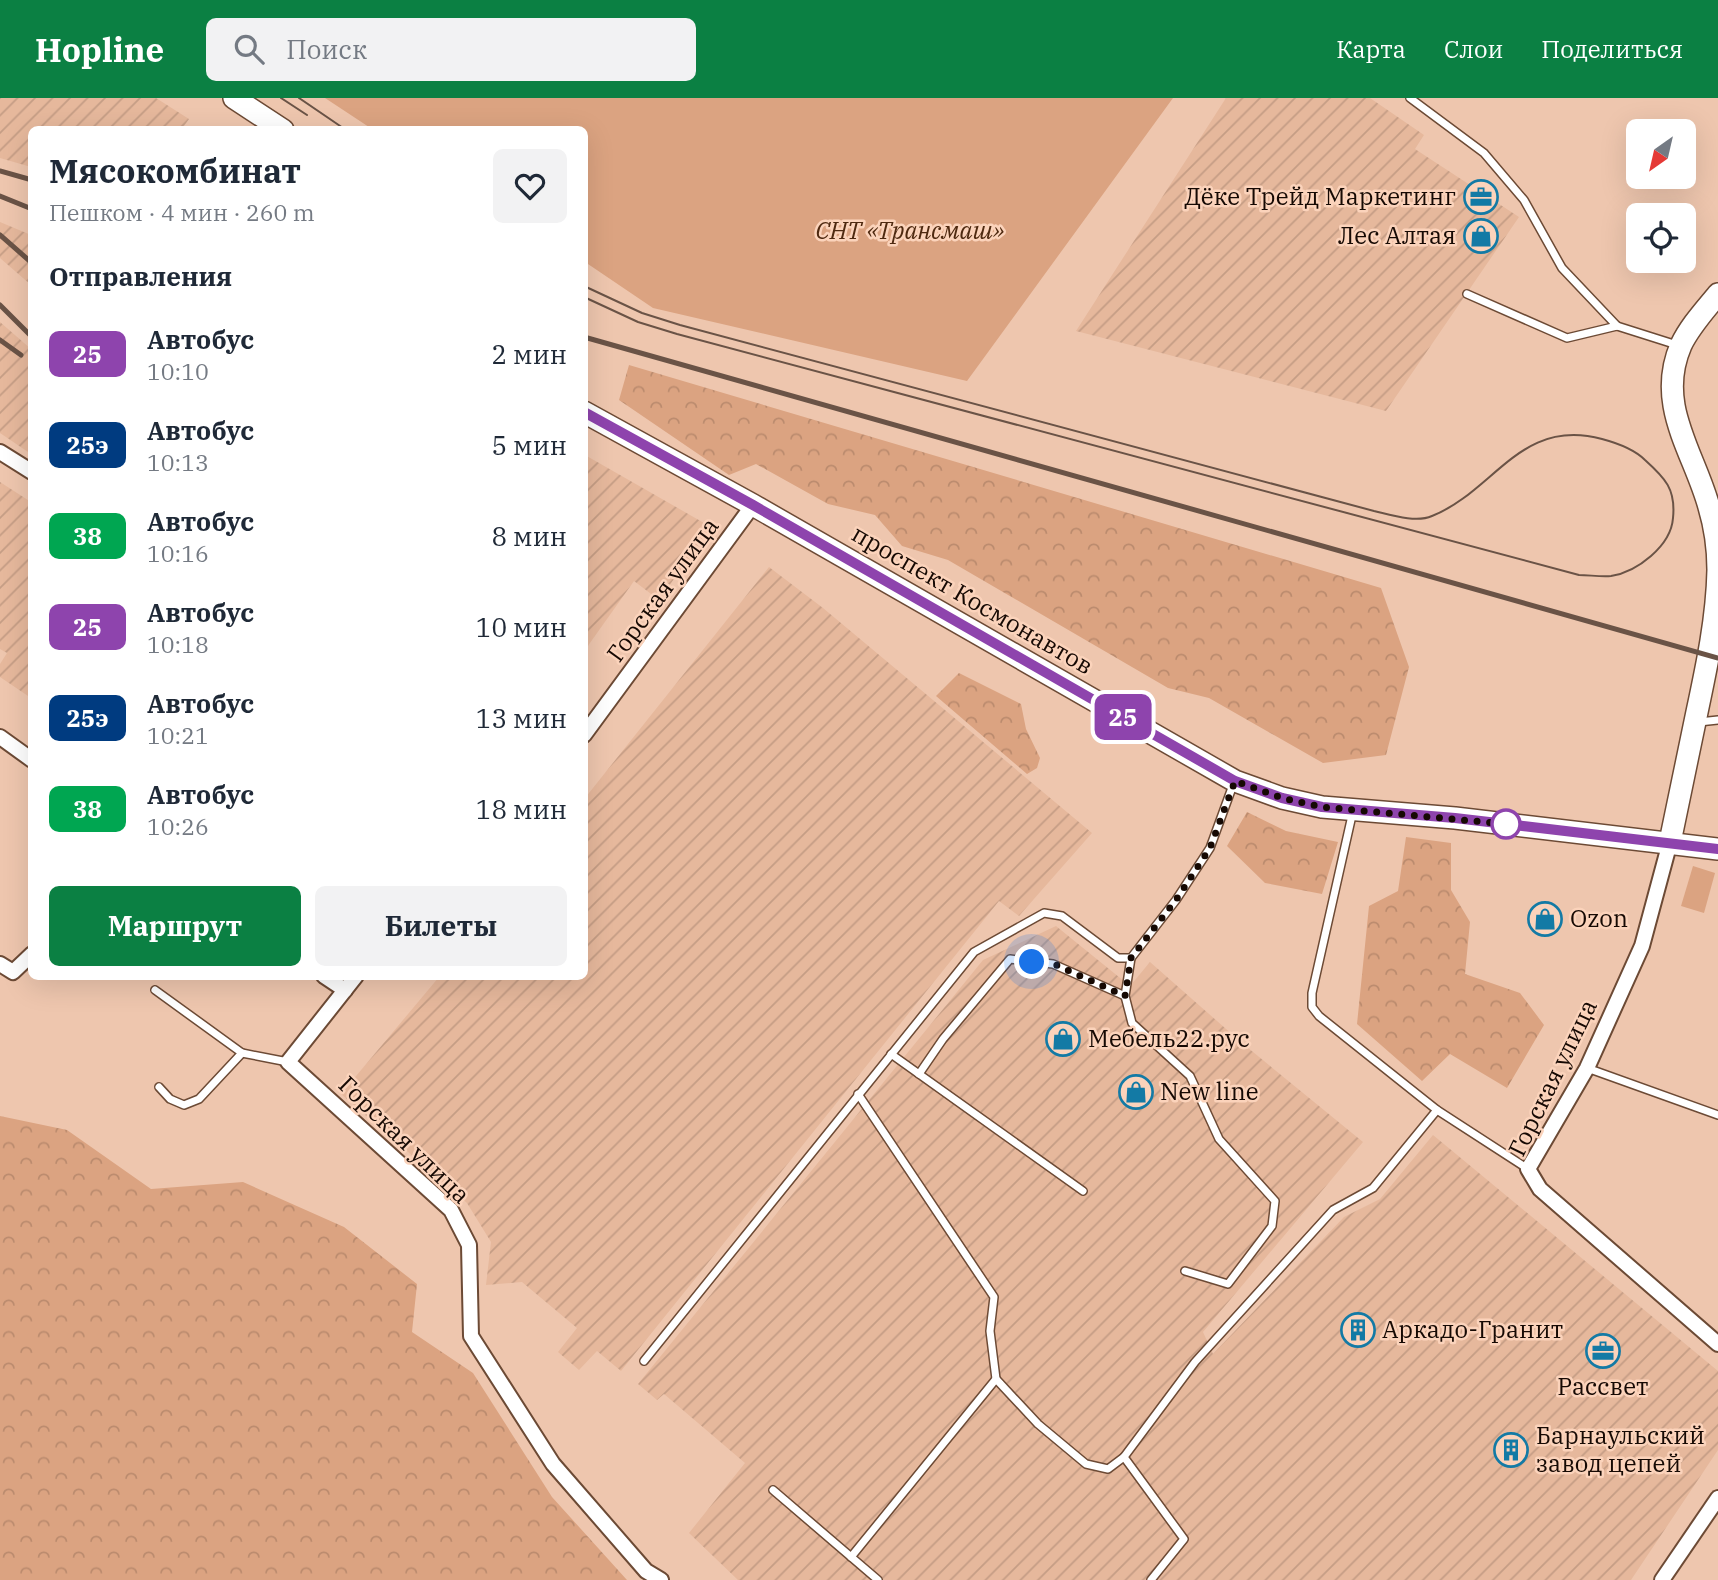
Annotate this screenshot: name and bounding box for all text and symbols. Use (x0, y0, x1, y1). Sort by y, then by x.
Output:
search box (206, 18, 696, 81)
text: Hopline (35, 28, 164, 71)
icon: search (230, 30, 268, 68)
text: Поиск (286, 32, 367, 66)
text: Карта (1336, 33, 1406, 65)
text: Слои (1444, 33, 1503, 65)
text: Поделиться (1541, 33, 1683, 65)
north arrow (1626, 119, 1696, 189)
map controls (1626, 119, 1696, 273)
text: Мясокомбинат (49, 149, 301, 192)
button: heart (493, 149, 567, 223)
office icon: Дёке Трейд Маркетинг (1462, 178, 1500, 216)
place label: Дёке Трейд Маркетинг (1185, 180, 1456, 212)
text: Пешком · 4 мин · 260 m (49, 197, 315, 227)
button: locate (1626, 203, 1696, 273)
park label: СНТ «Трансмаш» (816, 214, 1004, 246)
shop icon: Лес Алтая (1462, 217, 1500, 255)
place label: Лес Алтая (1338, 219, 1456, 251)
text: Отправления (49, 259, 232, 293)
text: Автобус (147, 322, 254, 356)
text: 2 мин (491, 337, 567, 371)
text: 25 (73, 338, 102, 370)
text: 10:10 (147, 356, 209, 386)
text: Автобус (147, 413, 254, 447)
text: 5 мин (491, 428, 567, 462)
text: 25э (66, 429, 109, 461)
text: 10:13 (147, 447, 209, 477)
text: Автобус (147, 504, 254, 538)
street label: Горская улица (599, 511, 725, 668)
street label: проспект Космонавтов (846, 517, 1099, 681)
text: 8 мин (491, 519, 567, 553)
text: 38 (73, 520, 102, 552)
text: 10:16 (147, 538, 209, 568)
text: Автобус (147, 595, 254, 629)
text: 10 мин (476, 610, 567, 644)
text: 25 (73, 611, 102, 643)
text: 10:18 (147, 629, 209, 659)
text: Автобус (147, 686, 254, 720)
line badge: 25 (1092, 694, 1154, 740)
text: 13 мин (476, 701, 567, 735)
text: 25 (1109, 701, 1137, 733)
text: 25э (66, 702, 109, 734)
text: 10:21 (147, 720, 209, 750)
text: Автобус (147, 777, 254, 811)
text: 18 мин (476, 792, 567, 826)
text: 38 (73, 793, 102, 825)
unlabelled marker (1491, 809, 1521, 839)
text: 10:26 (147, 811, 209, 841)
button: Маршрут (49, 886, 301, 966)
button: Билеты (315, 886, 567, 966)
shop icon: Ozon (1526, 900, 1564, 938)
place label: Ozon (1570, 902, 1628, 934)
your location (1014, 944, 1049, 979)
street label: Горская улица (1500, 994, 1604, 1161)
shop icon: Мебель22.рус (1044, 1020, 1082, 1058)
place label: Мебель22.рус (1088, 1022, 1250, 1054)
street label: Горская улица (332, 1068, 477, 1210)
shop icon: New line (1117, 1073, 1155, 1111)
place label: New line (1160, 1075, 1259, 1107)
building icon: Аркадо-Гранит (1339, 1311, 1377, 1349)
place label: Аркадо-Гранит (1382, 1313, 1563, 1345)
office icon: Рассвет (1584, 1332, 1622, 1370)
place label: Рассвет (1557, 1370, 1649, 1402)
place label: Барнаульский завод цепей (1536, 1419, 1705, 1479)
building icon: Барнаульский завод цепей (1492, 1431, 1530, 1469)

